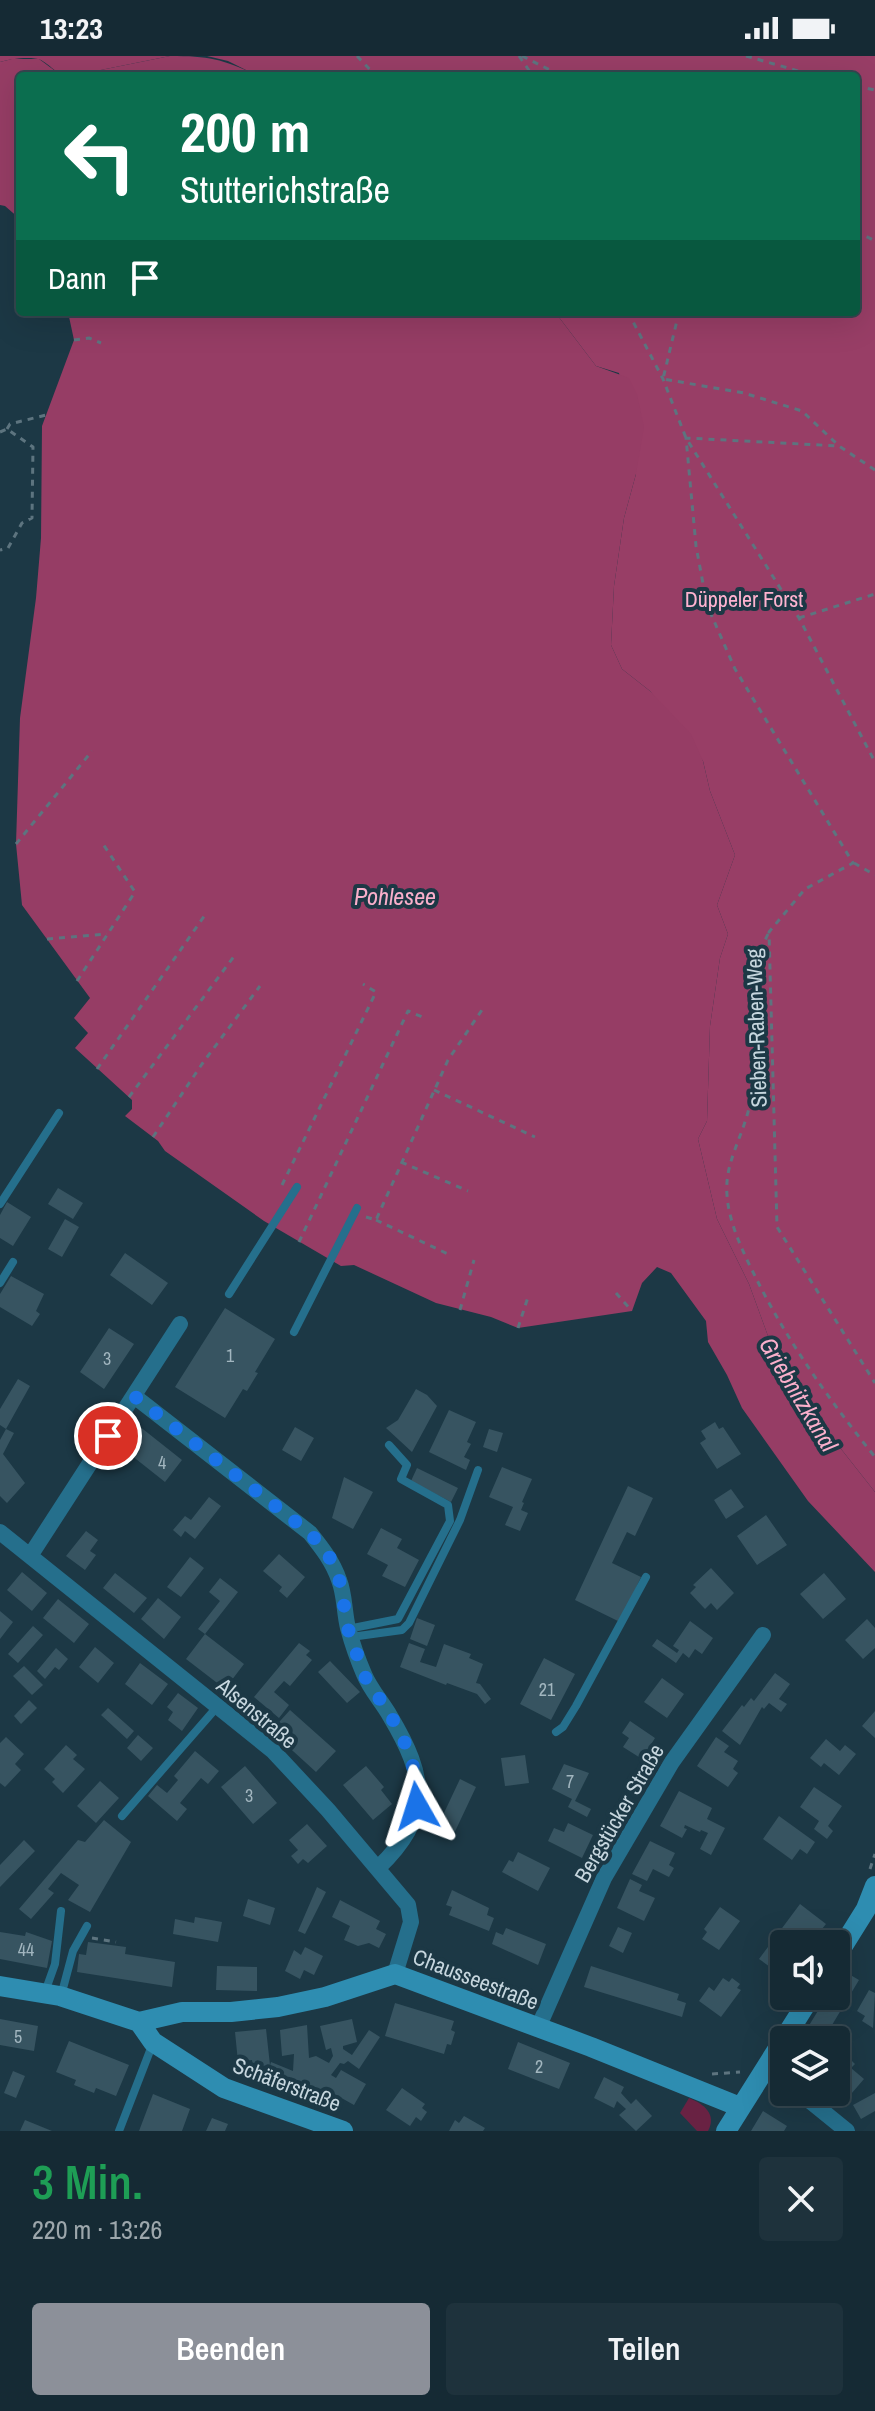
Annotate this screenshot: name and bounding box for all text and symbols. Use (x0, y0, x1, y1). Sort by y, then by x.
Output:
text: 13:23 (40, 8, 103, 48)
text: 200 m (180, 94, 310, 169)
icon: left (48, 104, 152, 208)
text: Stutterichstraße (180, 166, 390, 214)
icon: arrive (123, 256, 167, 300)
text: Dann (48, 258, 107, 298)
park label: Düppeler Forst (685, 584, 803, 614)
water label: Pohlesee (354, 880, 436, 912)
street label: Sieben-Raben-Weg (738, 948, 774, 1108)
water label: Griebnitzkanal (752, 1331, 846, 1458)
house number: 1 (226, 1343, 235, 1368)
house number: 3 (103, 1346, 111, 1371)
pin (74, 1402, 142, 1470)
icon: arrive (86, 1414, 130, 1458)
house number: 4 (158, 1450, 166, 1475)
street label: Alsenstraße (210, 1670, 304, 1755)
house number: 21 (539, 1677, 556, 1702)
street label: Bergstücker Straße (567, 1738, 671, 1888)
position arrow (375, 1764, 459, 1848)
house number: 7 (566, 1769, 574, 1794)
house number: 3 (245, 1783, 253, 1808)
map controls (770, 1930, 850, 2106)
button: sound (770, 1930, 850, 2010)
house number: 44 (18, 1937, 34, 1962)
street label: Chausseestraße (409, 1941, 543, 2017)
house number: 5 (14, 2024, 22, 2049)
button: layers (770, 2026, 850, 2106)
street label: Schäferstraße (229, 2050, 345, 2118)
house number: 2 (535, 2054, 543, 2079)
text: 3 Min. (32, 2149, 143, 2214)
button: close (759, 2157, 843, 2241)
text: 220 m · 13:26 (32, 2212, 162, 2247)
button: Beenden (32, 2303, 430, 2395)
button: Teilen (446, 2303, 843, 2395)

